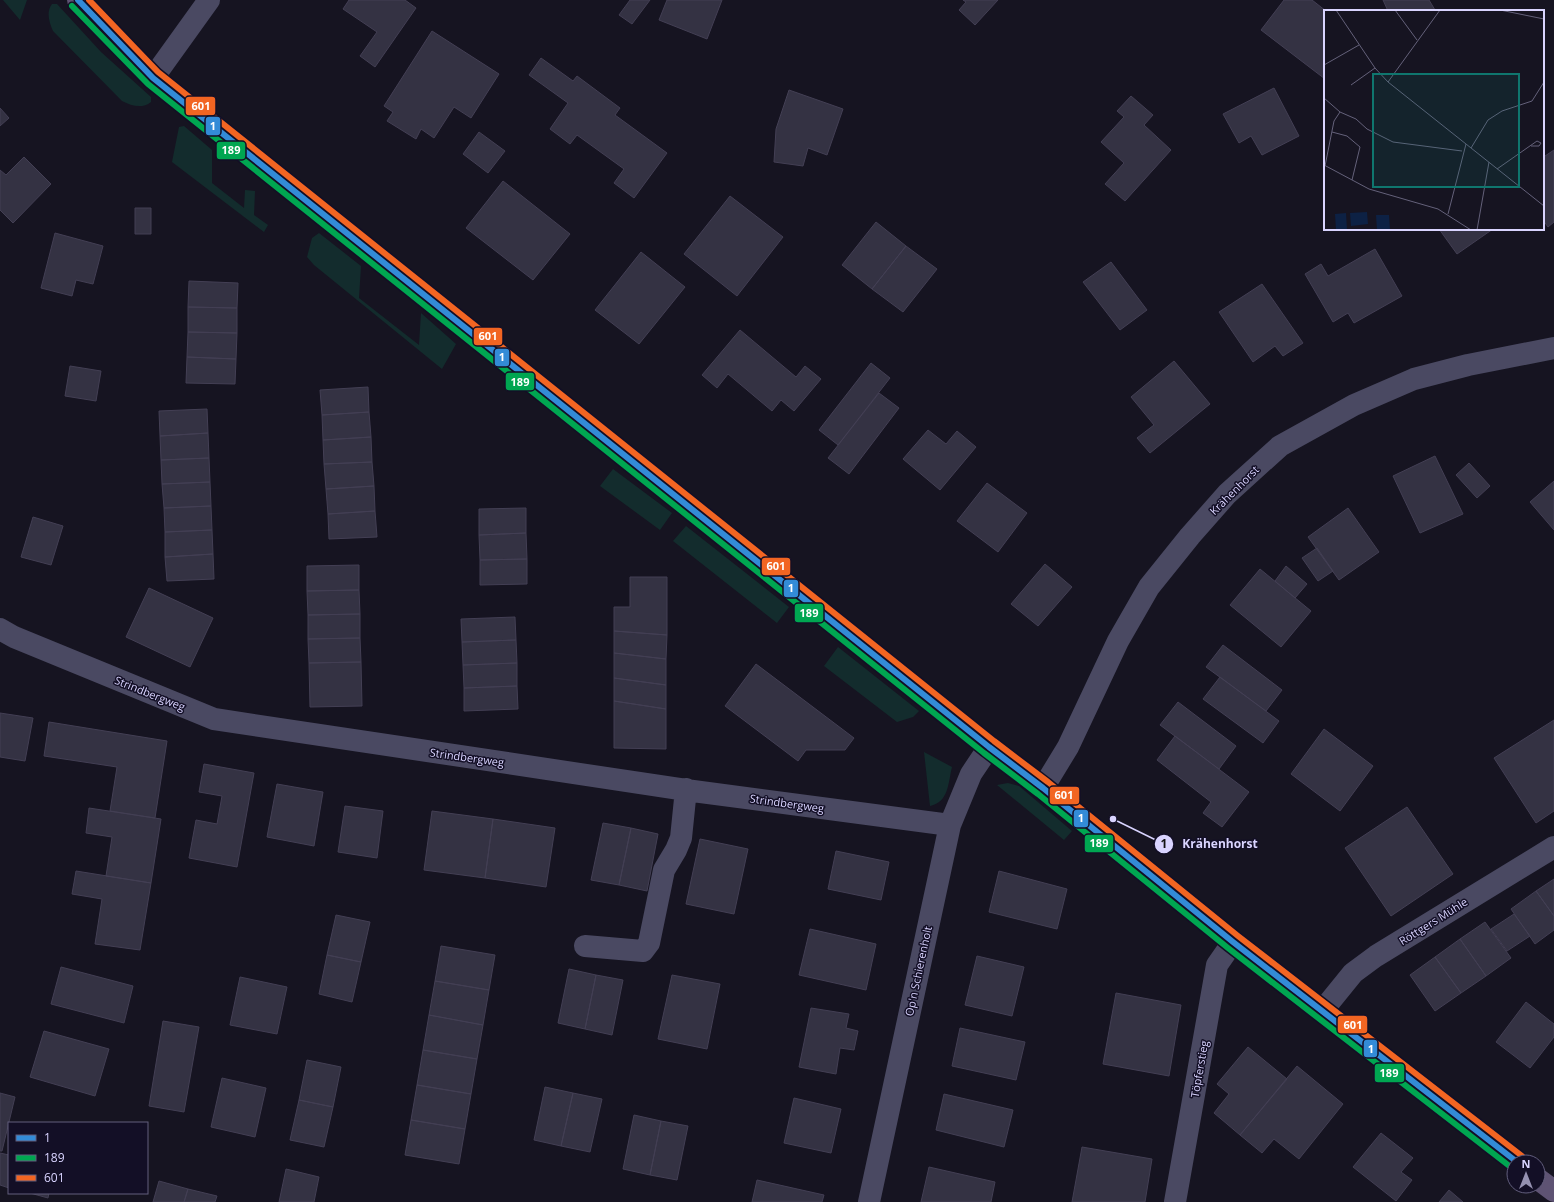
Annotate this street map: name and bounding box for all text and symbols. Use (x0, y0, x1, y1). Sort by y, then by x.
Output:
inset map (1324, 10, 1544, 230)
line badge: 601 (185, 96, 216, 116)
text: 601 (192, 98, 210, 113)
line badge: 1 (205, 116, 221, 136)
text: 1 (210, 118, 216, 133)
line badge: 189 (216, 141, 246, 160)
text: 189 (222, 142, 240, 157)
line badge: 601 (473, 327, 503, 346)
text: 601 (479, 328, 497, 343)
line badge: 1 (494, 348, 510, 367)
text: 1 (499, 349, 505, 364)
line badge: 189 (505, 372, 535, 391)
text: 189 (511, 374, 529, 389)
street label: Krähenhorst (1206, 462, 1262, 518)
line badge: 601 (761, 557, 791, 576)
text: 601 (767, 558, 785, 573)
line badge: 1 (783, 579, 799, 598)
text: 1 (788, 580, 794, 595)
line badge: 189 (794, 603, 824, 623)
text: 189 (800, 605, 818, 620)
street label: Strindbergweg (113, 672, 187, 714)
street label: Strindbergweg (429, 744, 505, 770)
line badge: 601 (1049, 786, 1080, 805)
text: 601 (1055, 787, 1073, 802)
street label: Strindbergweg (749, 790, 825, 816)
line badge: 1 (1073, 809, 1089, 828)
text: 1 (1078, 810, 1084, 825)
callout: Krähenhorst (1154, 832, 1266, 856)
line badge: 189 (1084, 834, 1114, 853)
text: 189 (1090, 835, 1108, 850)
text: 1 (1161, 835, 1167, 852)
text: Krähenhorst (1182, 835, 1258, 852)
street label: Röttgers Mühle (1396, 894, 1470, 948)
street label: Op'n Schierenholt (901, 924, 935, 1017)
line badge: 601 (1337, 1015, 1368, 1034)
text: 601 (1344, 1017, 1362, 1032)
street label: Töpferstieg (1187, 1039, 1211, 1099)
line badge: 1 (1363, 1039, 1378, 1058)
text: 1 (1368, 1041, 1374, 1056)
line badge: 189 (1374, 1063, 1405, 1083)
text: 189 (1380, 1065, 1398, 1080)
legend (8, 1122, 148, 1194)
text: 1 (44, 1129, 51, 1146)
text: 189 (44, 1149, 65, 1166)
north arrow (1506, 1154, 1546, 1194)
text: N (1522, 1156, 1530, 1171)
text: 601 (44, 1169, 65, 1186)

